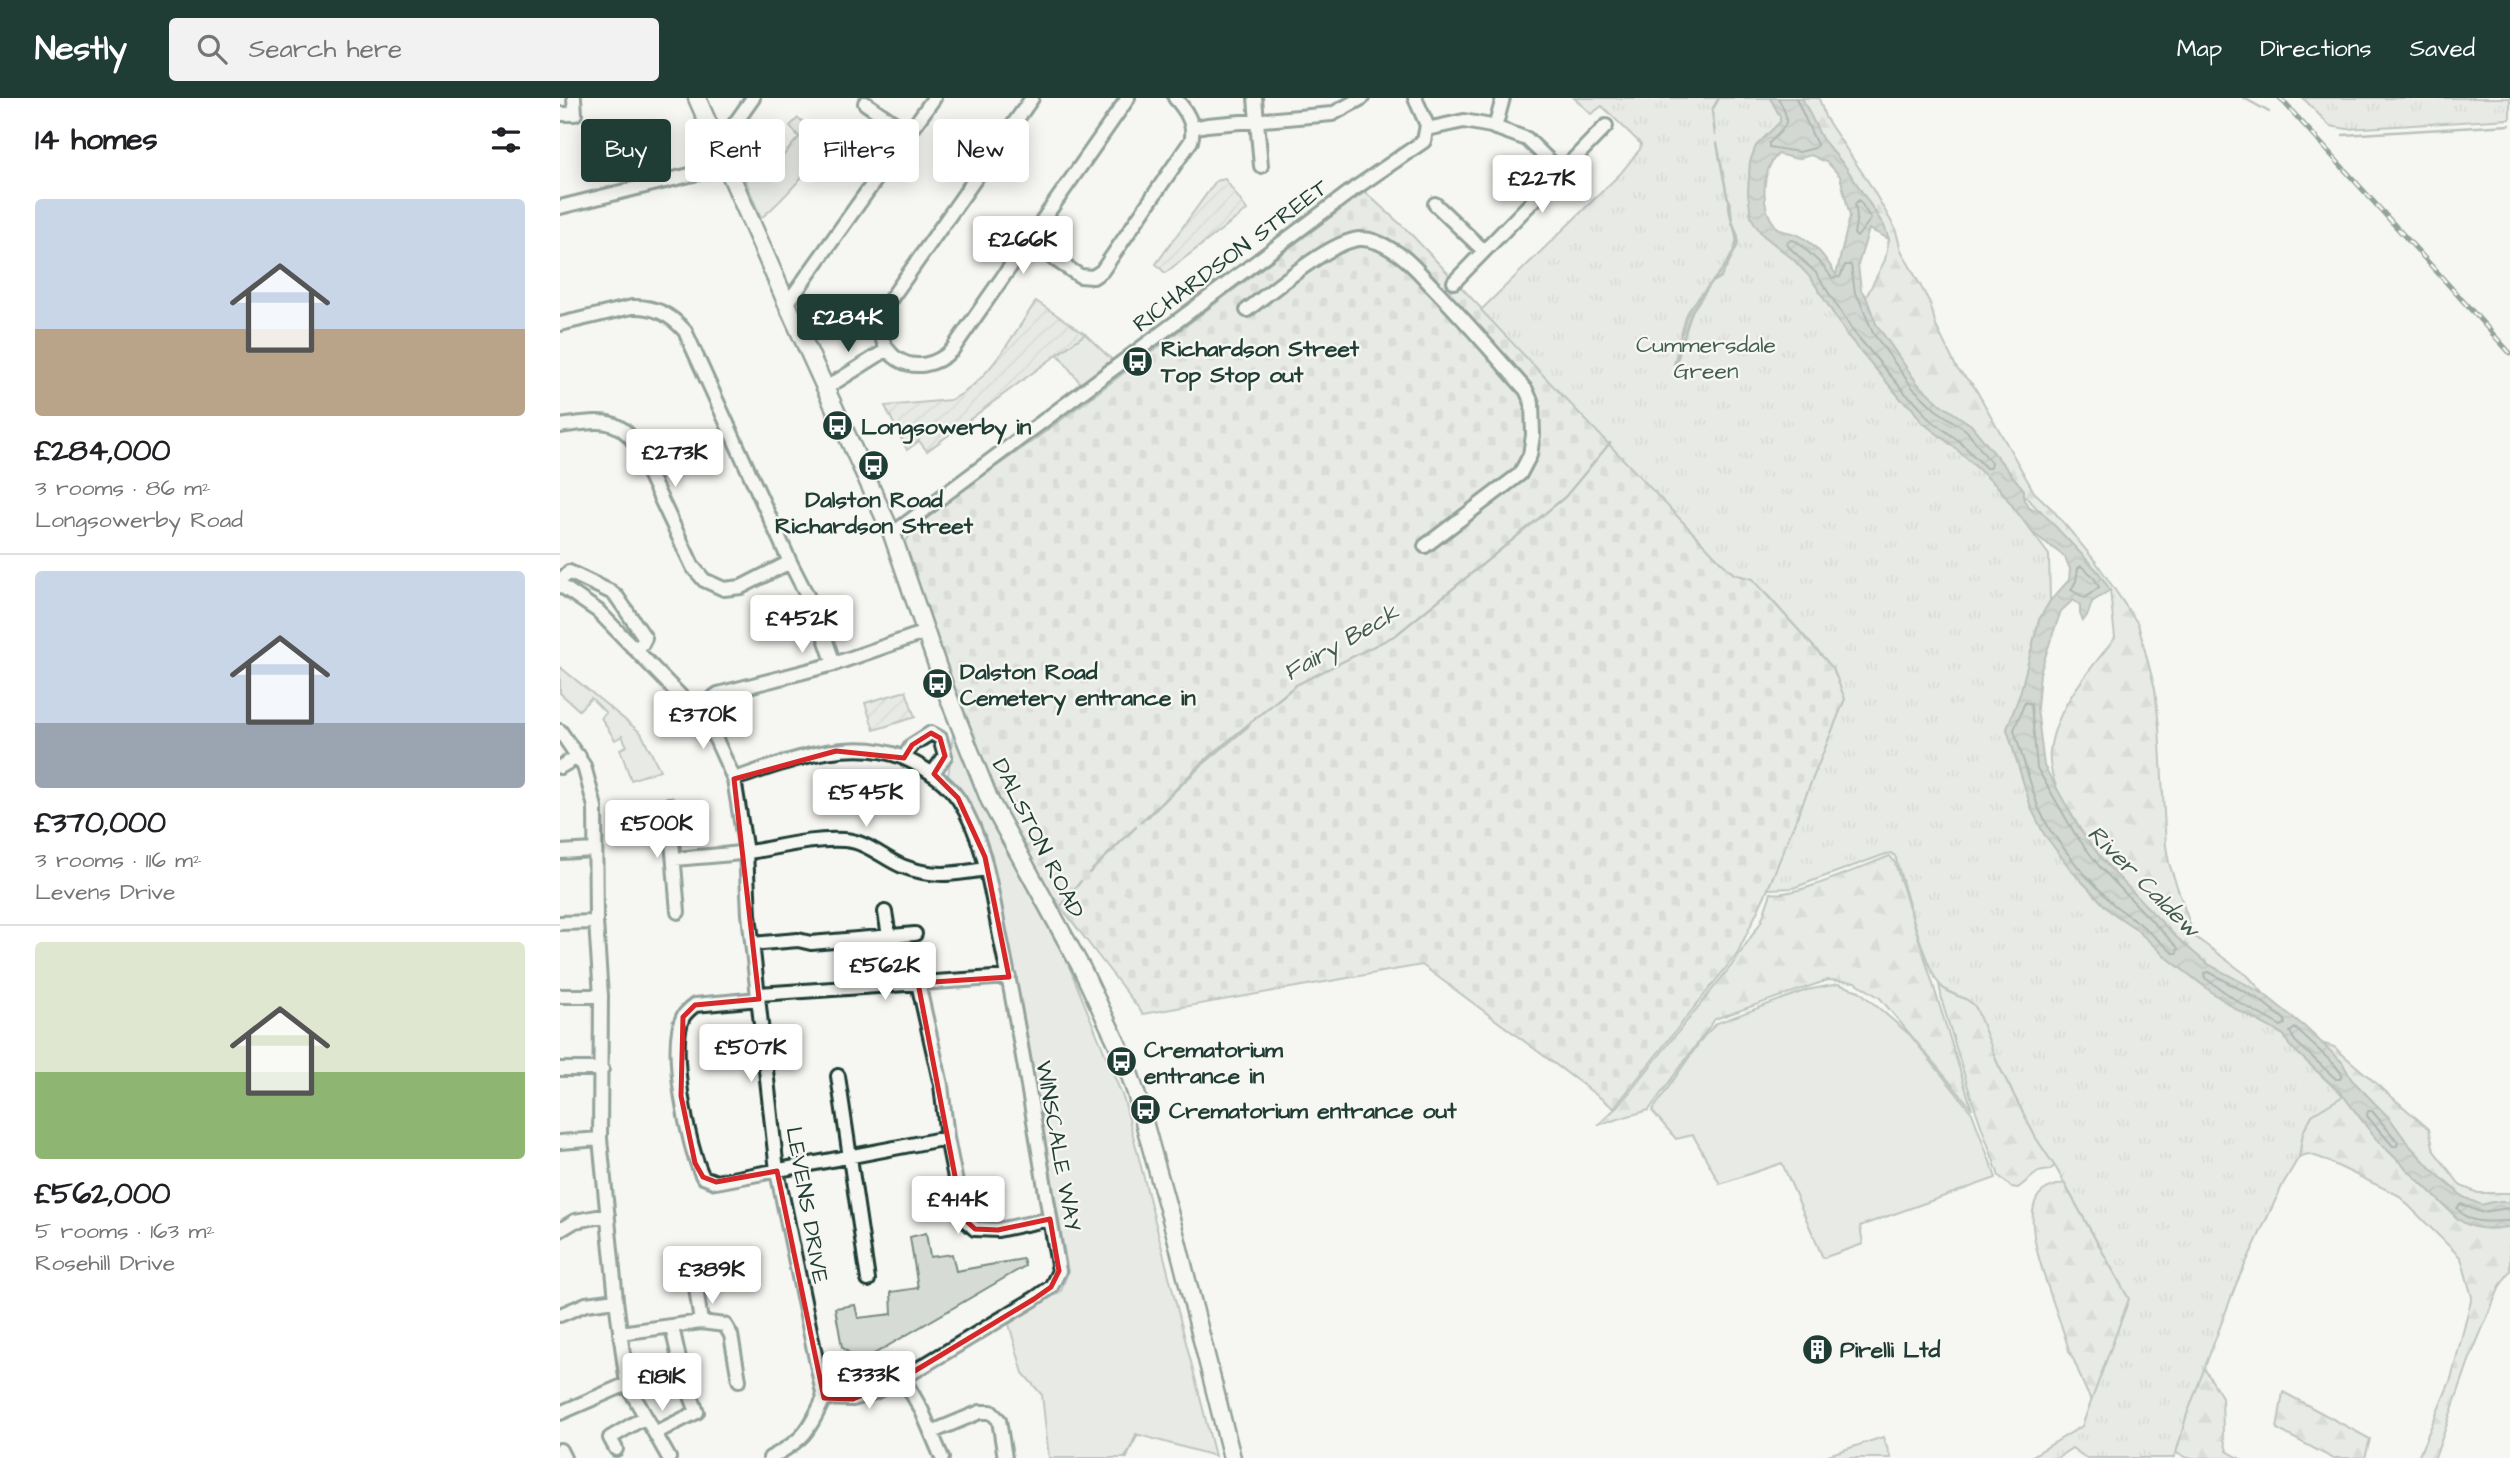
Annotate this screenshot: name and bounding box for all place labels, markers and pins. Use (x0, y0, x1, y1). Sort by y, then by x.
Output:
pin: £227K (1493, 156, 1591, 215)
pin: £266K (974, 216, 1072, 276)
pin: £284K (799, 294, 897, 354)
place label: Richardson Street Top Stop out (1160, 333, 1360, 391)
bus stop icon: Richardson Street Top Stop out (1121, 344, 1155, 378)
bus stop icon: Longsowerby in (821, 409, 855, 443)
place label: Longsowerby in (861, 411, 1032, 445)
pin: £273K (626, 430, 724, 489)
bus stop icon: Dalston Road Richardson Street (857, 448, 891, 482)
place label: Dalston Road Richardson Street (775, 484, 974, 542)
pin: £452K (753, 596, 851, 655)
place label: Dalston Road Cemetery entrance in (960, 656, 1196, 716)
bus stop icon: Dalston Road Cemetery entrance in (920, 667, 954, 701)
pin: £370K (654, 692, 752, 751)
pin: £545K (817, 770, 915, 829)
pin: £500K (608, 800, 706, 860)
pin: £562K (836, 942, 934, 1002)
pin: £507K (702, 1024, 800, 1084)
place label: Crematorium entrance in (1144, 1034, 1284, 1092)
bus stop icon: Crematorium entrance in (1104, 1045, 1138, 1079)
bus stop icon: Crematorium entrance out (1129, 1093, 1163, 1127)
place label: Crematorium entrance out (1169, 1095, 1457, 1127)
pin: £414K (909, 1176, 1007, 1236)
pin: £389K (663, 1246, 761, 1306)
building icon: Pirelli Ltd (1800, 1332, 1834, 1366)
place label: Pirelli Ltd (1840, 1334, 1940, 1366)
pin: £333K (820, 1352, 918, 1411)
pin: £181K (613, 1354, 711, 1413)

